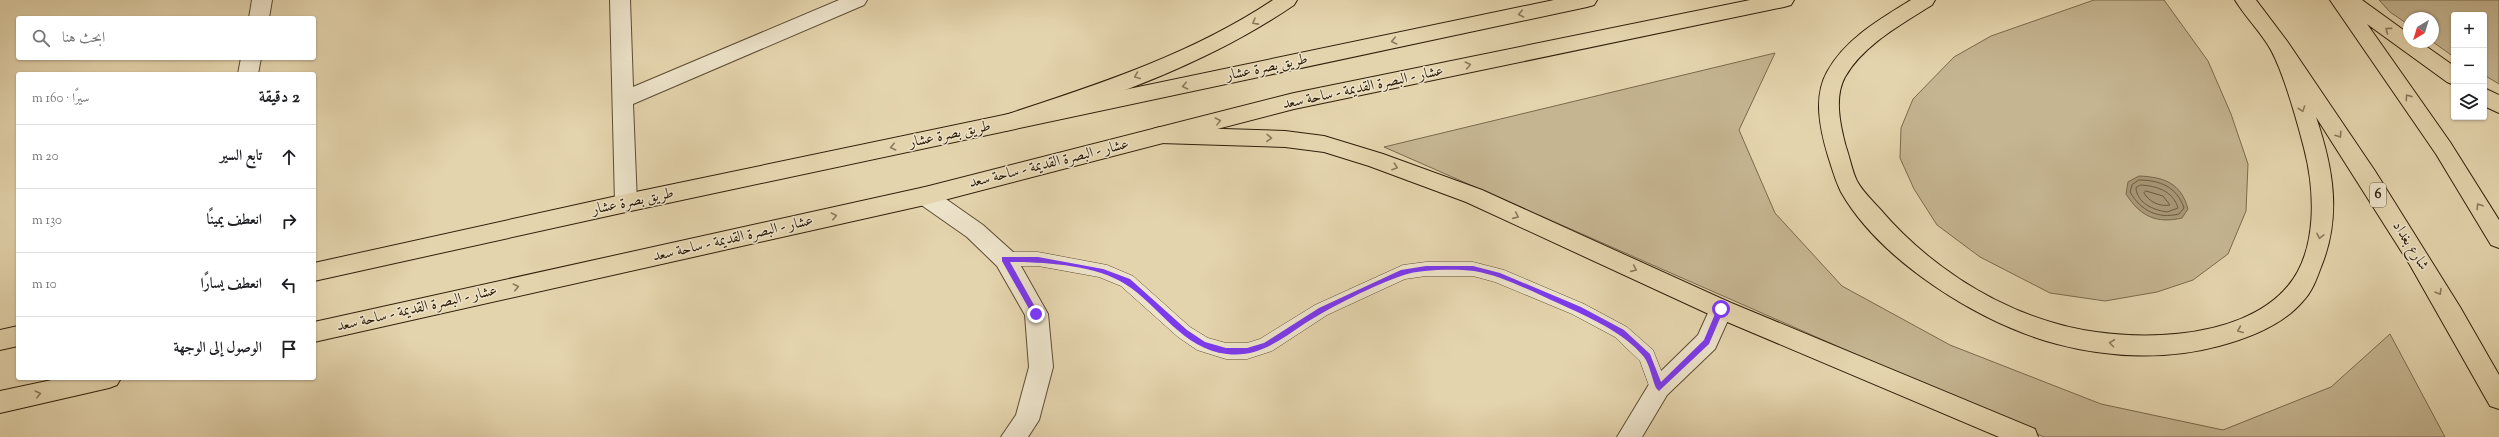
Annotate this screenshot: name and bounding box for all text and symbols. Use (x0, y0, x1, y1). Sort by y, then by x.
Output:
one-way arrow (1518, 9, 1524, 17)
north arrow (2403, 12, 2439, 48)
map controls (2451, 12, 2487, 120)
button: + (2451, 12, 2487, 48)
search box (16, 16, 316, 60)
one-way arrow (1252, 18, 1259, 25)
icon: search (30, 27, 52, 49)
one-way arrow (2385, 27, 2392, 35)
text: ابحث هنا (62, 28, 105, 49)
one-way arrow (1391, 36, 1397, 45)
button: − (2451, 48, 2487, 84)
street label: طريق بصرة عشار (1222, 49, 1310, 87)
street label: عشار - البصرة القديمة - ساحة سعد (1281, 61, 1445, 115)
one-way arrow (1465, 62, 1472, 70)
one-way arrow (1133, 72, 1140, 80)
one-way arrow (1181, 81, 1188, 89)
button: layers (2451, 84, 2487, 120)
text: 2 دقيقة (259, 86, 300, 110)
text: سيرًا · 160 m (32, 90, 89, 108)
one-way arrow (2406, 95, 2413, 102)
one-way arrow (2298, 106, 2306, 113)
street label: طريق بصرة عشار (905, 116, 993, 154)
one-way arrow (1215, 117, 1222, 125)
one-way arrow (2334, 131, 2342, 138)
street label: عشار - البصرة القديمة - ساحة سعد (967, 134, 1131, 194)
one-way arrow (1266, 134, 1272, 142)
one-way arrow (890, 143, 896, 151)
text: تابع السير (220, 146, 262, 167)
icon: ahead (278, 146, 300, 168)
text: 20 m (32, 148, 59, 166)
one-way arrow (1392, 162, 1399, 171)
street label: طريق بصرة عشار (588, 183, 676, 221)
road number: 6 (2370, 183, 2386, 207)
one-way arrow (2476, 203, 2483, 210)
text: انعطف يمينًا (207, 210, 262, 231)
icon: right (278, 210, 300, 232)
street label: عشار - البصرة القديمة - ساحة سعد (651, 210, 815, 268)
one-way arrow (1512, 211, 1519, 219)
text: 130 m (32, 212, 62, 230)
one-way arrow (831, 213, 837, 221)
street label: شارع بغداد (2386, 217, 2433, 275)
one-way arrow (2316, 233, 2324, 239)
one-way arrow (1630, 265, 1637, 273)
text: انعطف يسارًا (201, 274, 262, 295)
icon: left (278, 274, 300, 296)
text: 10 m (32, 276, 57, 294)
street label: عشار - البصرة القديمة - ساحة سعد (335, 280, 499, 338)
one-way arrow (513, 284, 519, 292)
one-way arrow (2434, 288, 2441, 295)
route start (1712, 300, 1730, 318)
route end (1027, 305, 1045, 323)
one-way arrow (2237, 326, 2244, 334)
text: الوصول إلى الوجهة (173, 338, 262, 359)
icon: arrive (278, 338, 300, 360)
one-way arrow (2109, 338, 2116, 347)
one-way arrow (35, 390, 41, 398)

